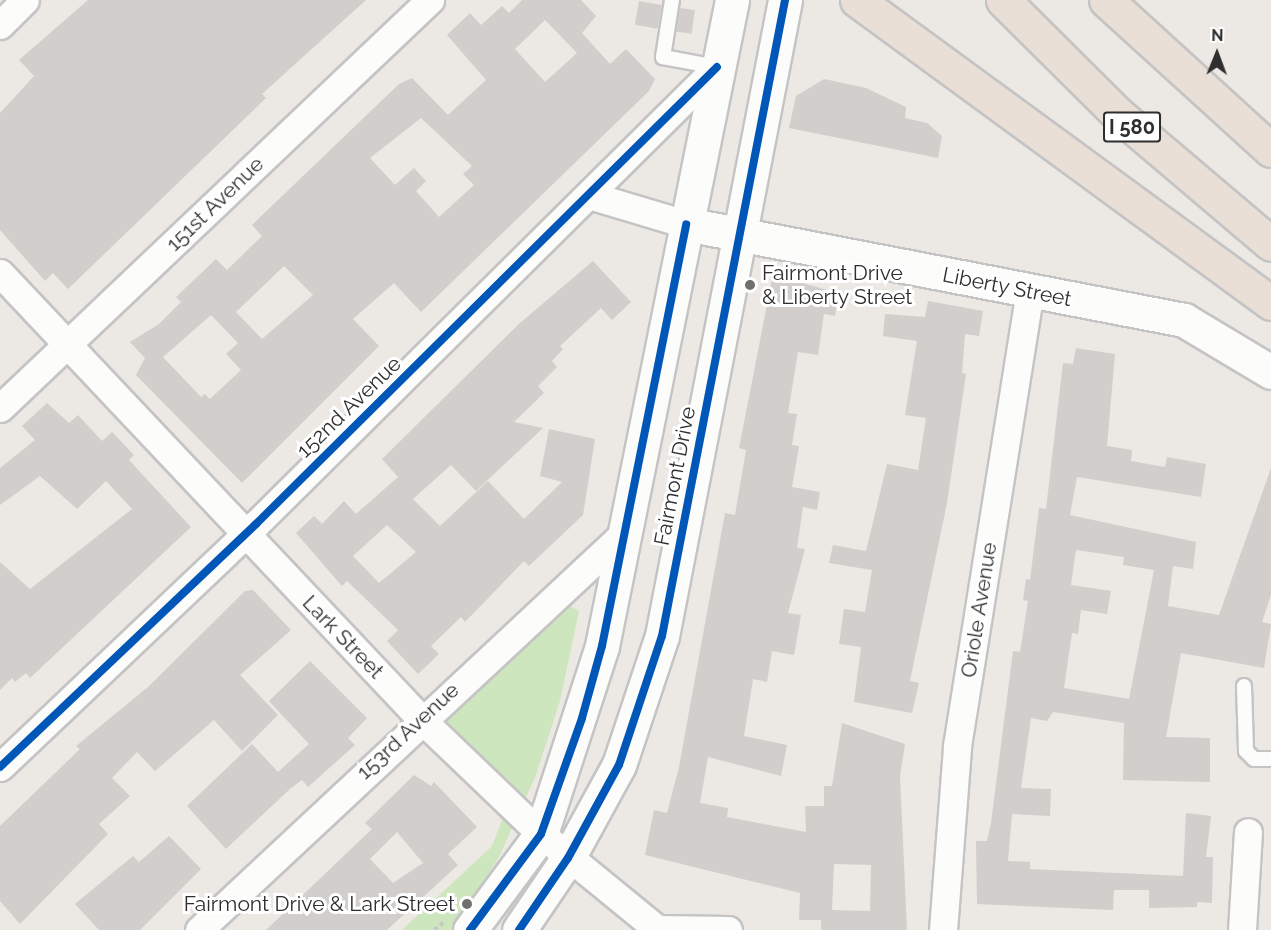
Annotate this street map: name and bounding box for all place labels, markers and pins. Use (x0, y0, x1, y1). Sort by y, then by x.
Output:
place label: Fairmont Drive & Liberty Street (762, 260, 913, 310)
marker: Fairmont Drive & Liberty Street (743, 278, 757, 292)
place label: Fairmont Drive & Lark Street (184, 891, 455, 917)
marker: Fairmont Drive & Lark Street (460, 897, 474, 911)

